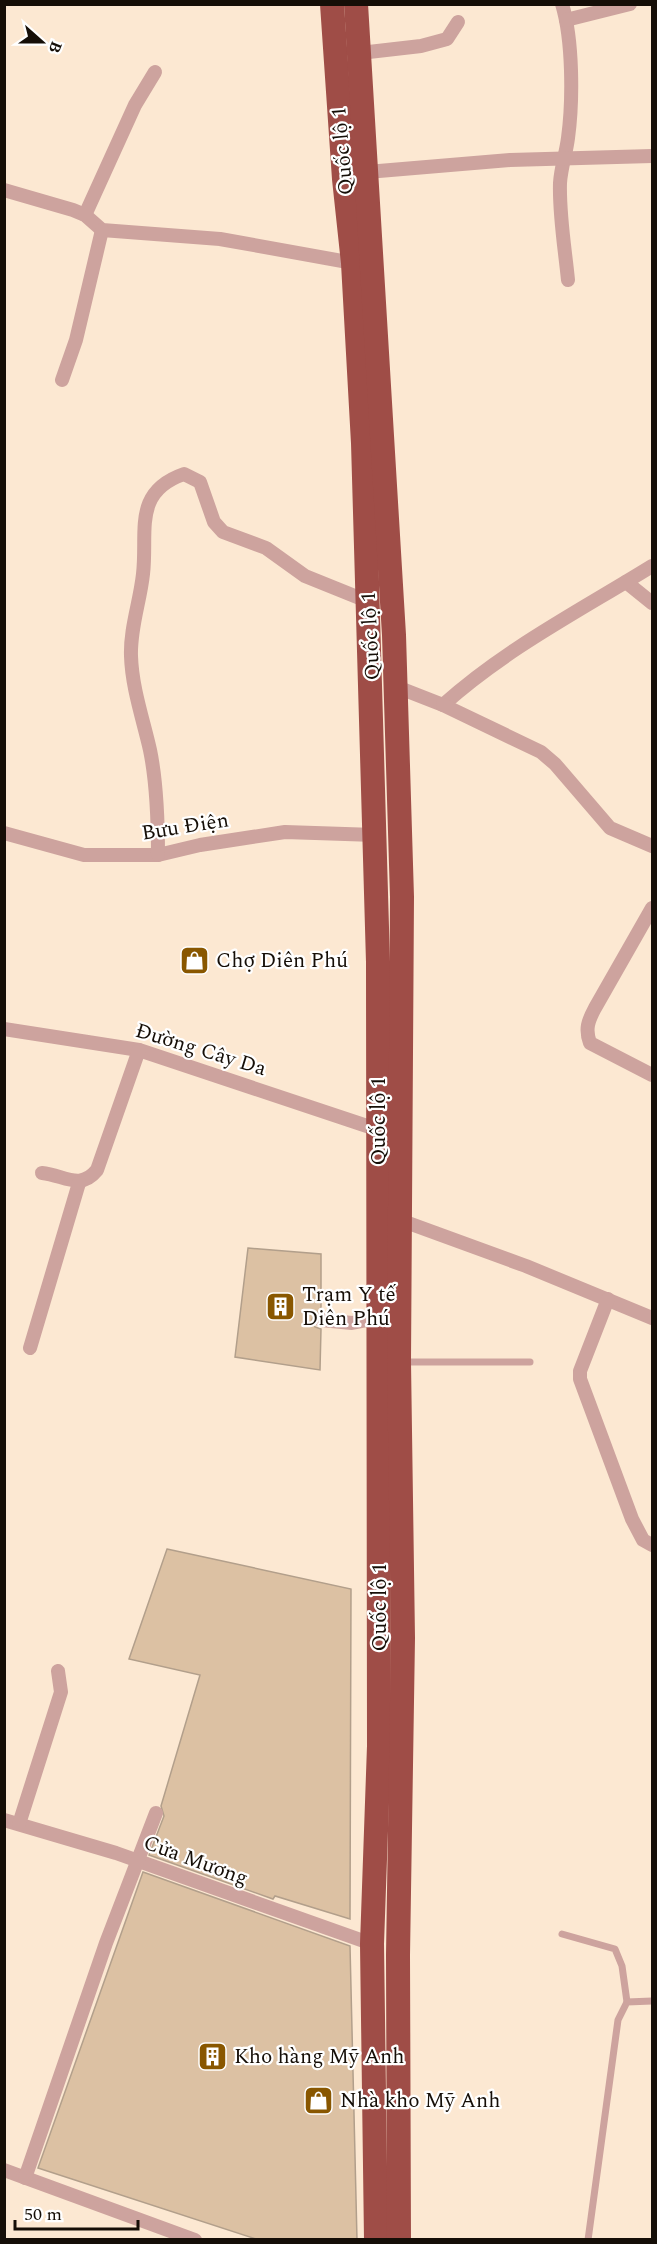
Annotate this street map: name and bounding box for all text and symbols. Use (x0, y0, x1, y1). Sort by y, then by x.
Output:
north arrow (12, 12, 72, 72)
text: B (42, 37, 68, 57)
street label: Quốc lộ 1 (323, 105, 363, 197)
street label: Quốc lộ 1 (353, 591, 389, 681)
street label: Bưu Điện (139, 804, 231, 850)
shop icon: Chợ Diên Phú (179, 944, 211, 976)
place label: Chợ Diên Phú (216, 945, 348, 977)
street label: Đường Cây Da (131, 1015, 271, 1085)
street label: Quốc lộ 1 (363, 1077, 395, 1165)
place label: Trạm Y tế Diên Phú (302, 1279, 396, 1335)
building icon: Trạm Y tế Diên Phú (265, 1290, 297, 1322)
street label: Quốc lộ 1 (364, 1563, 396, 1651)
street label: Cửa Mương (139, 1827, 253, 1895)
building icon: Kho hàng Mỹ Anh (197, 2040, 229, 2072)
place label: Kho hàng Mỹ Anh (234, 2041, 404, 2073)
shop icon: Nhà kho Mỹ Anh (303, 2084, 335, 2116)
place label: Nhà kho Mỹ Anh (340, 2085, 500, 2117)
scale bar (15, 2193, 138, 2231)
text: 50 m (24, 2201, 62, 2228)

